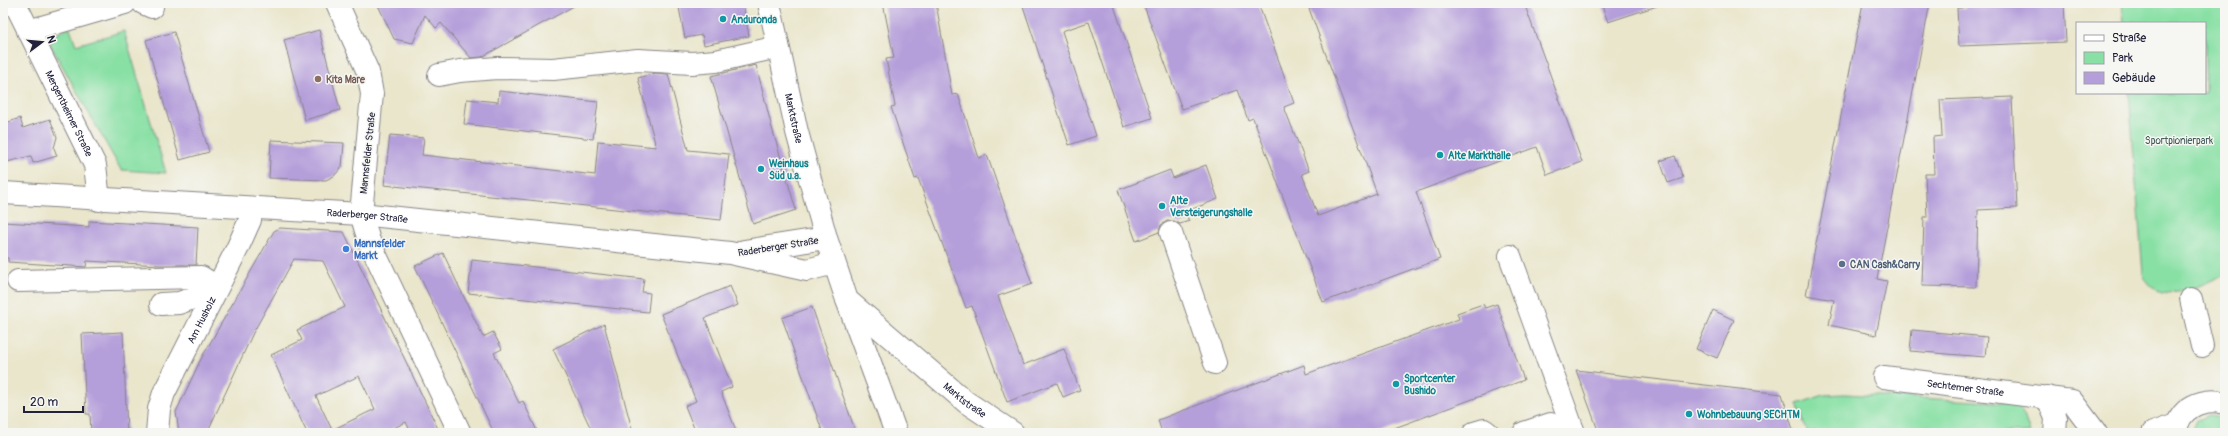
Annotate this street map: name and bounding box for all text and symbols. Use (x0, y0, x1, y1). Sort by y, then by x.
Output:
marker: Anduronda (718, 14, 728, 24)
place label: Anduronda (731, 14, 777, 26)
north arrow (22, 22, 62, 62)
legend (2076, 22, 2206, 94)
text: Straße (2112, 31, 2146, 46)
text: N (44, 34, 59, 45)
text: Park (2112, 51, 2133, 66)
street label: Mergentheimer Straße (42, 69, 95, 159)
text: Gebäude (2112, 71, 2156, 86)
marker: Kita Mare (313, 74, 323, 84)
place label: Kita Mare (326, 74, 366, 86)
street label: Marktstraße (782, 92, 805, 145)
street label: Mannsfelder Straße (358, 112, 378, 195)
park label: Sportpionierpark (2145, 135, 2214, 147)
marker: Alte Markthalle (1435, 150, 1445, 160)
place label: Alte Markthalle (1448, 150, 1512, 162)
place label: Weinhaus Süd u.a. (769, 158, 809, 182)
marker: Weinhaus Süd u.a. (756, 164, 766, 174)
place label: Alte Versteigerungshalle (1170, 195, 1254, 219)
marker: Alte Versteigerungshalle (1157, 201, 1167, 211)
street label: Raderberger Straße (326, 207, 409, 226)
street label: Raderberger Straße (737, 235, 819, 259)
place label: Mannsfelder Markt (354, 238, 406, 262)
marker: Mannsfelder Markt (341, 244, 351, 254)
marker: CAN Cash&Carry (1837, 259, 1847, 269)
place label: CAN Cash&Carry (1850, 259, 1921, 271)
street label: Am Husholz (185, 295, 219, 346)
place label: Sportcenter Bushido (1404, 373, 1456, 397)
street label: Sechtemer Straße (1926, 378, 2004, 399)
marker: Sportcenter Bushido (1391, 379, 1401, 389)
street label: Marktstraße (941, 380, 988, 421)
scale bar (24, 388, 83, 414)
text: 20 m (30, 395, 59, 410)
marker: Wohnbebauung SECHTM (1684, 409, 1694, 419)
place label: Wohnbebauung SECHTM (1697, 409, 1800, 421)

